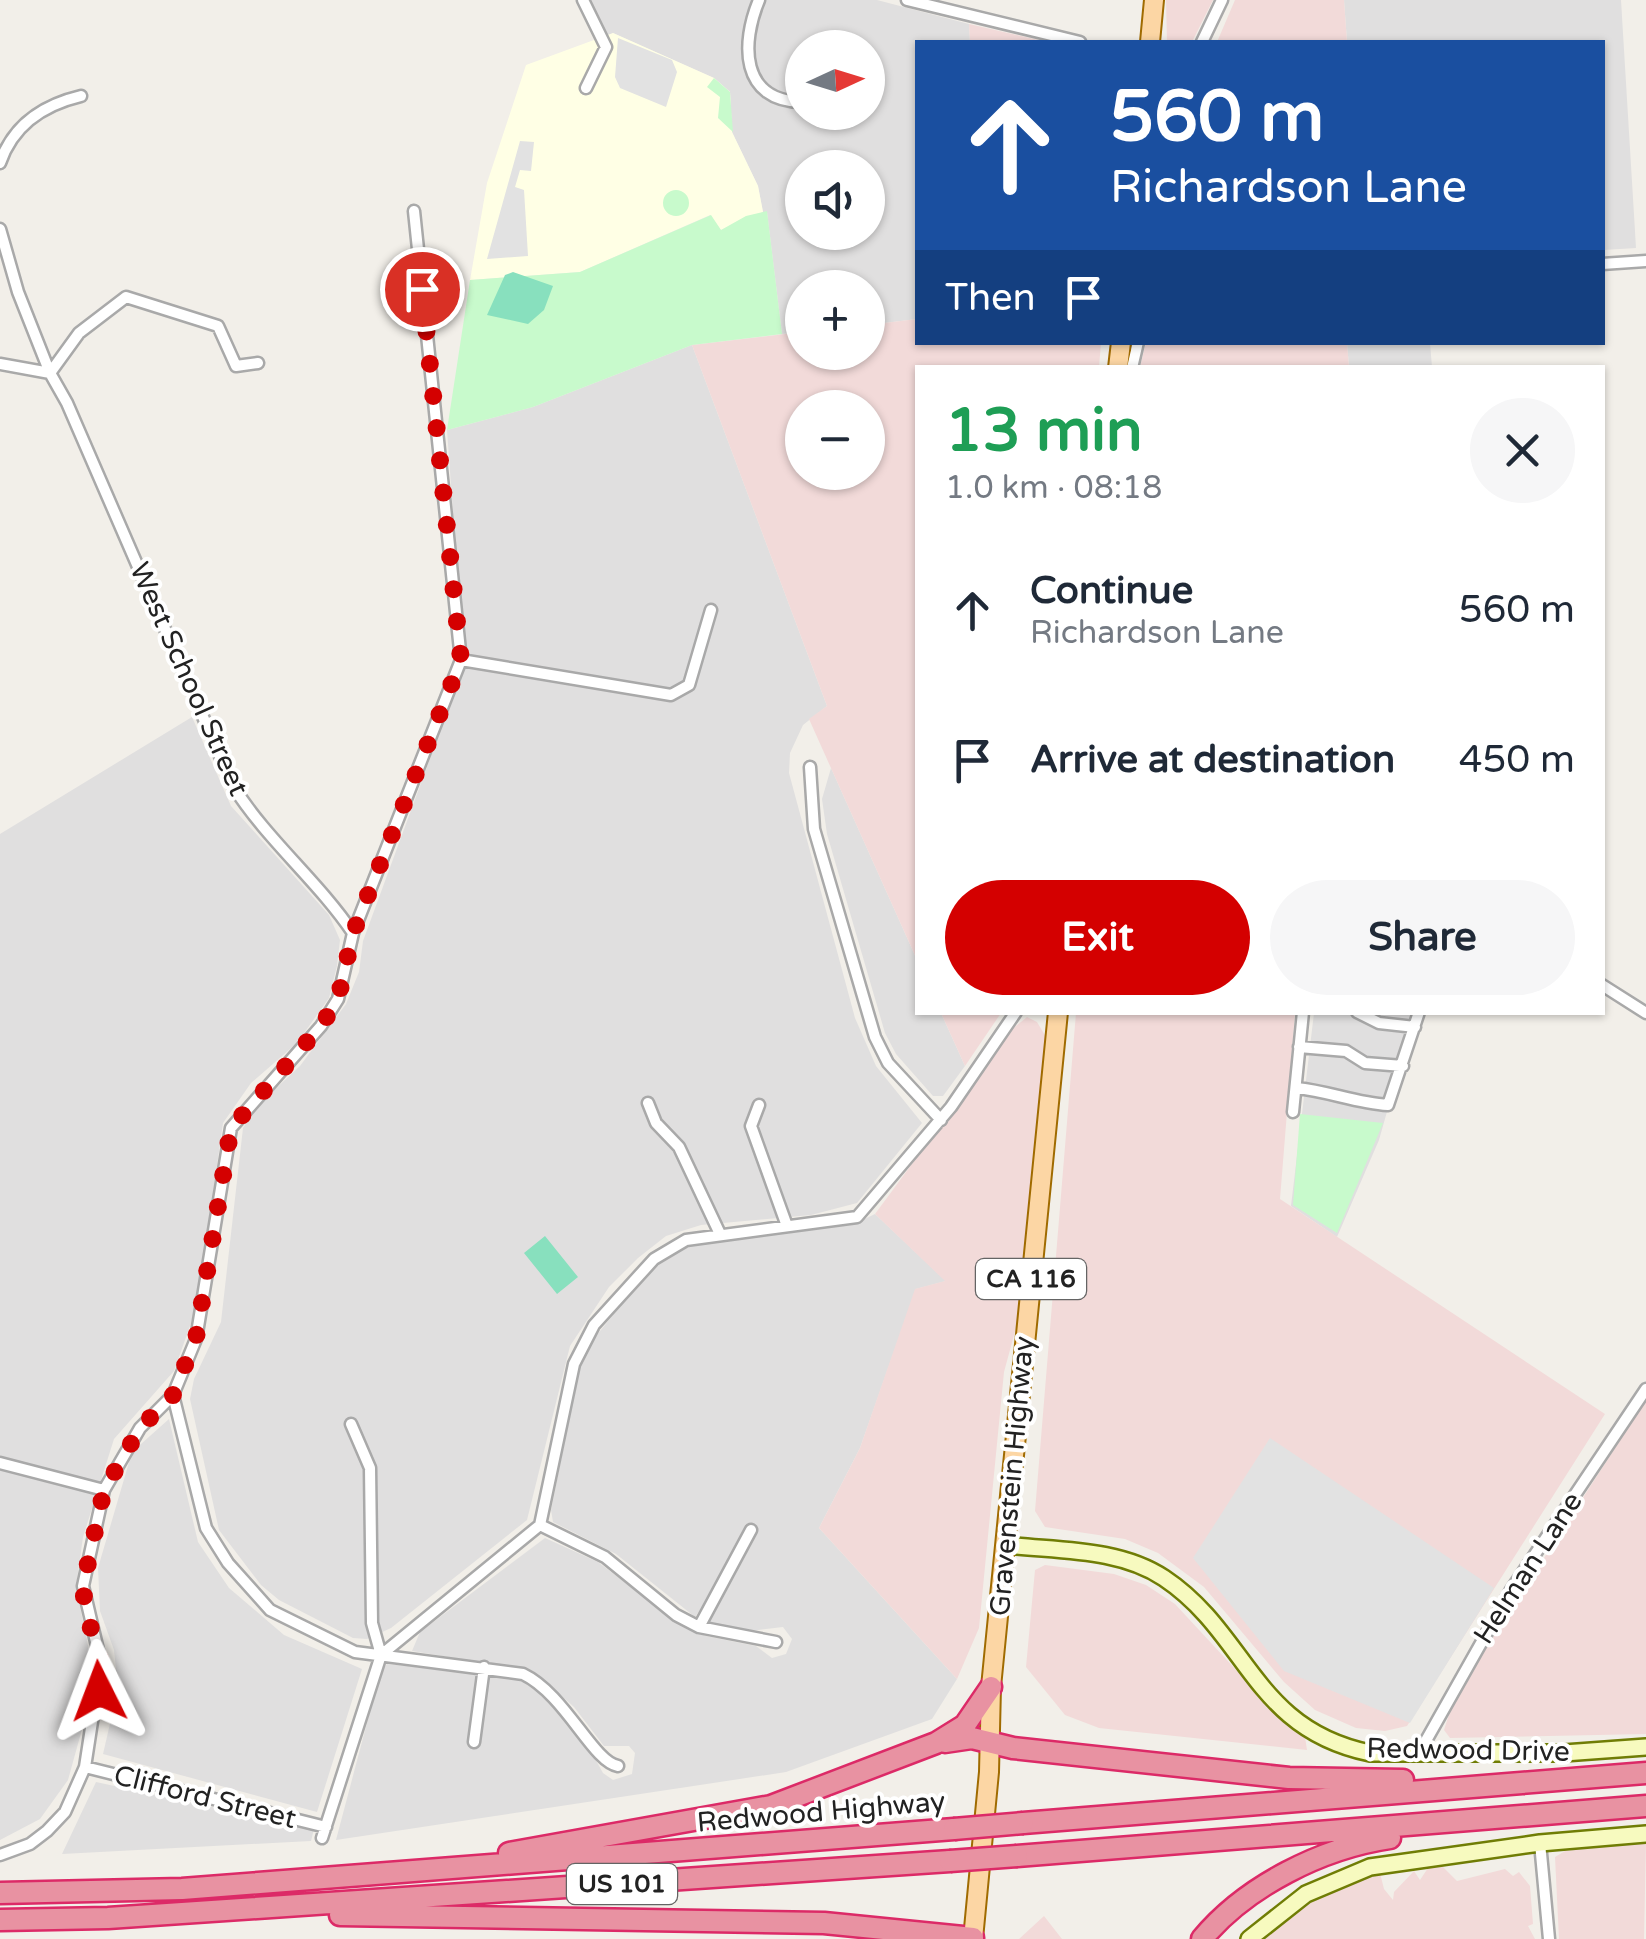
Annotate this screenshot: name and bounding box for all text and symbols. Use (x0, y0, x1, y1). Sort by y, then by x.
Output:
north arrow (785, 30, 885, 130)
map controls (785, 30, 885, 490)
text: 560 m (1110, 76, 1324, 160)
icon: ahead (945, 80, 1075, 210)
button: sound (785, 150, 885, 250)
text: Richardson Lane (1110, 161, 1467, 215)
pin (380, 247, 465, 332)
icon: arrive (395, 262, 450, 317)
button: + (785, 270, 885, 370)
icon: arrive (1056, 270, 1111, 325)
text: Then (945, 275, 1036, 321)
button: − (785, 390, 885, 490)
text: 13 min (945, 395, 1143, 467)
button: close (1470, 398, 1575, 503)
text: 1.0 km · 08:18 (945, 469, 1162, 507)
street label: West School Street (122, 557, 256, 801)
text: Continue (1030, 568, 1193, 614)
icon: ahead (945, 583, 1000, 638)
text: 560 m (1459, 587, 1575, 633)
text: Richardson Lane (1030, 614, 1284, 652)
icon: arrive (945, 733, 1000, 788)
text: Arrive at destination (1030, 737, 1395, 783)
text: 450 m (1459, 737, 1575, 783)
button: Exit (945, 880, 1250, 995)
button: Share (1270, 880, 1575, 995)
road number: CA 116 (976, 1259, 1086, 1299)
street label: Gravenstein Highway (983, 1335, 1041, 1617)
street label: Helman Lane (1466, 1486, 1590, 1650)
position arrow (47, 1639, 151, 1743)
street label: Redwood Drive (1366, 1731, 1570, 1769)
street label: Clifford Street (110, 1758, 300, 1836)
street label: Redwood Highway (695, 1784, 947, 1840)
road number: US 101 (567, 1864, 677, 1904)

